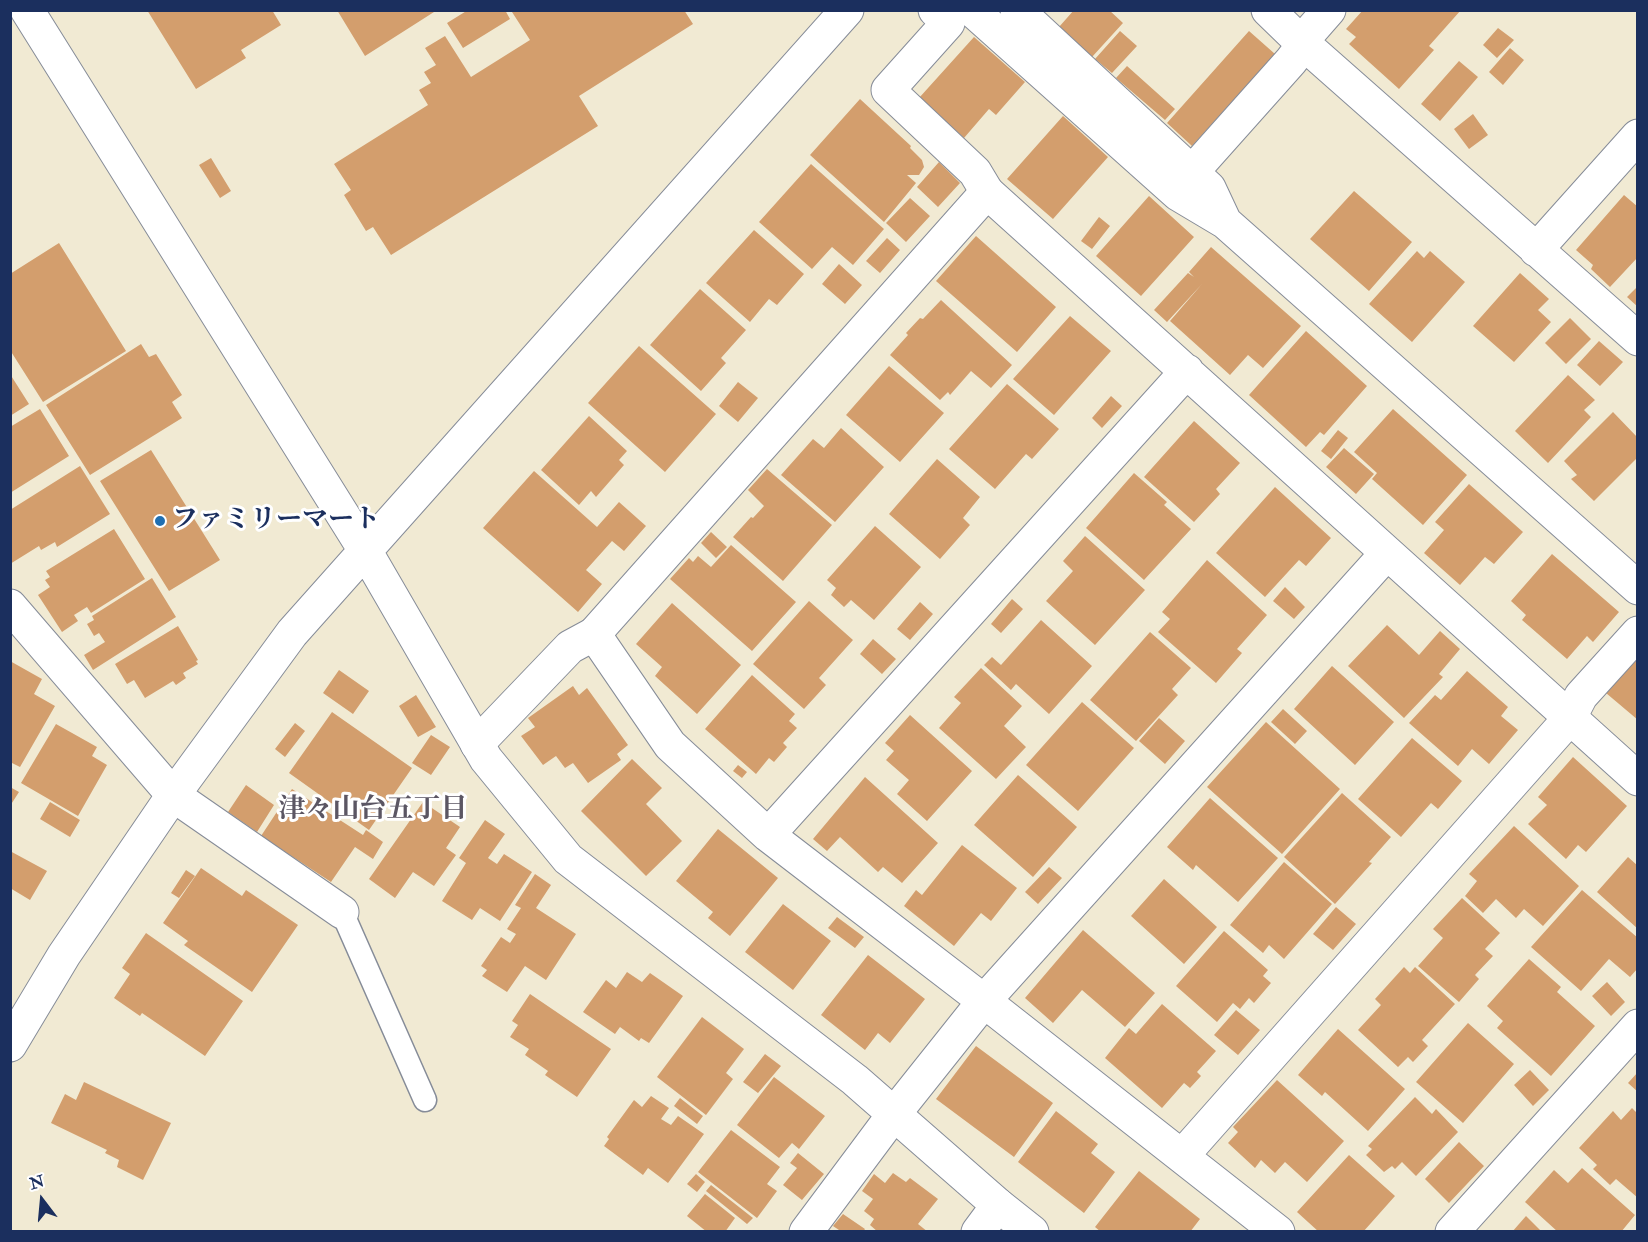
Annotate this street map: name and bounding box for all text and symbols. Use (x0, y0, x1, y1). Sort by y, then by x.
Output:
place label: ファミリーマート (172, 505, 380, 537)
marker: ファミリーマート (153, 514, 167, 528)
district label: 津々山台五丁目 (279, 795, 467, 827)
north arrow (12, 1170, 72, 1230)
text: N (27, 1171, 47, 1194)

